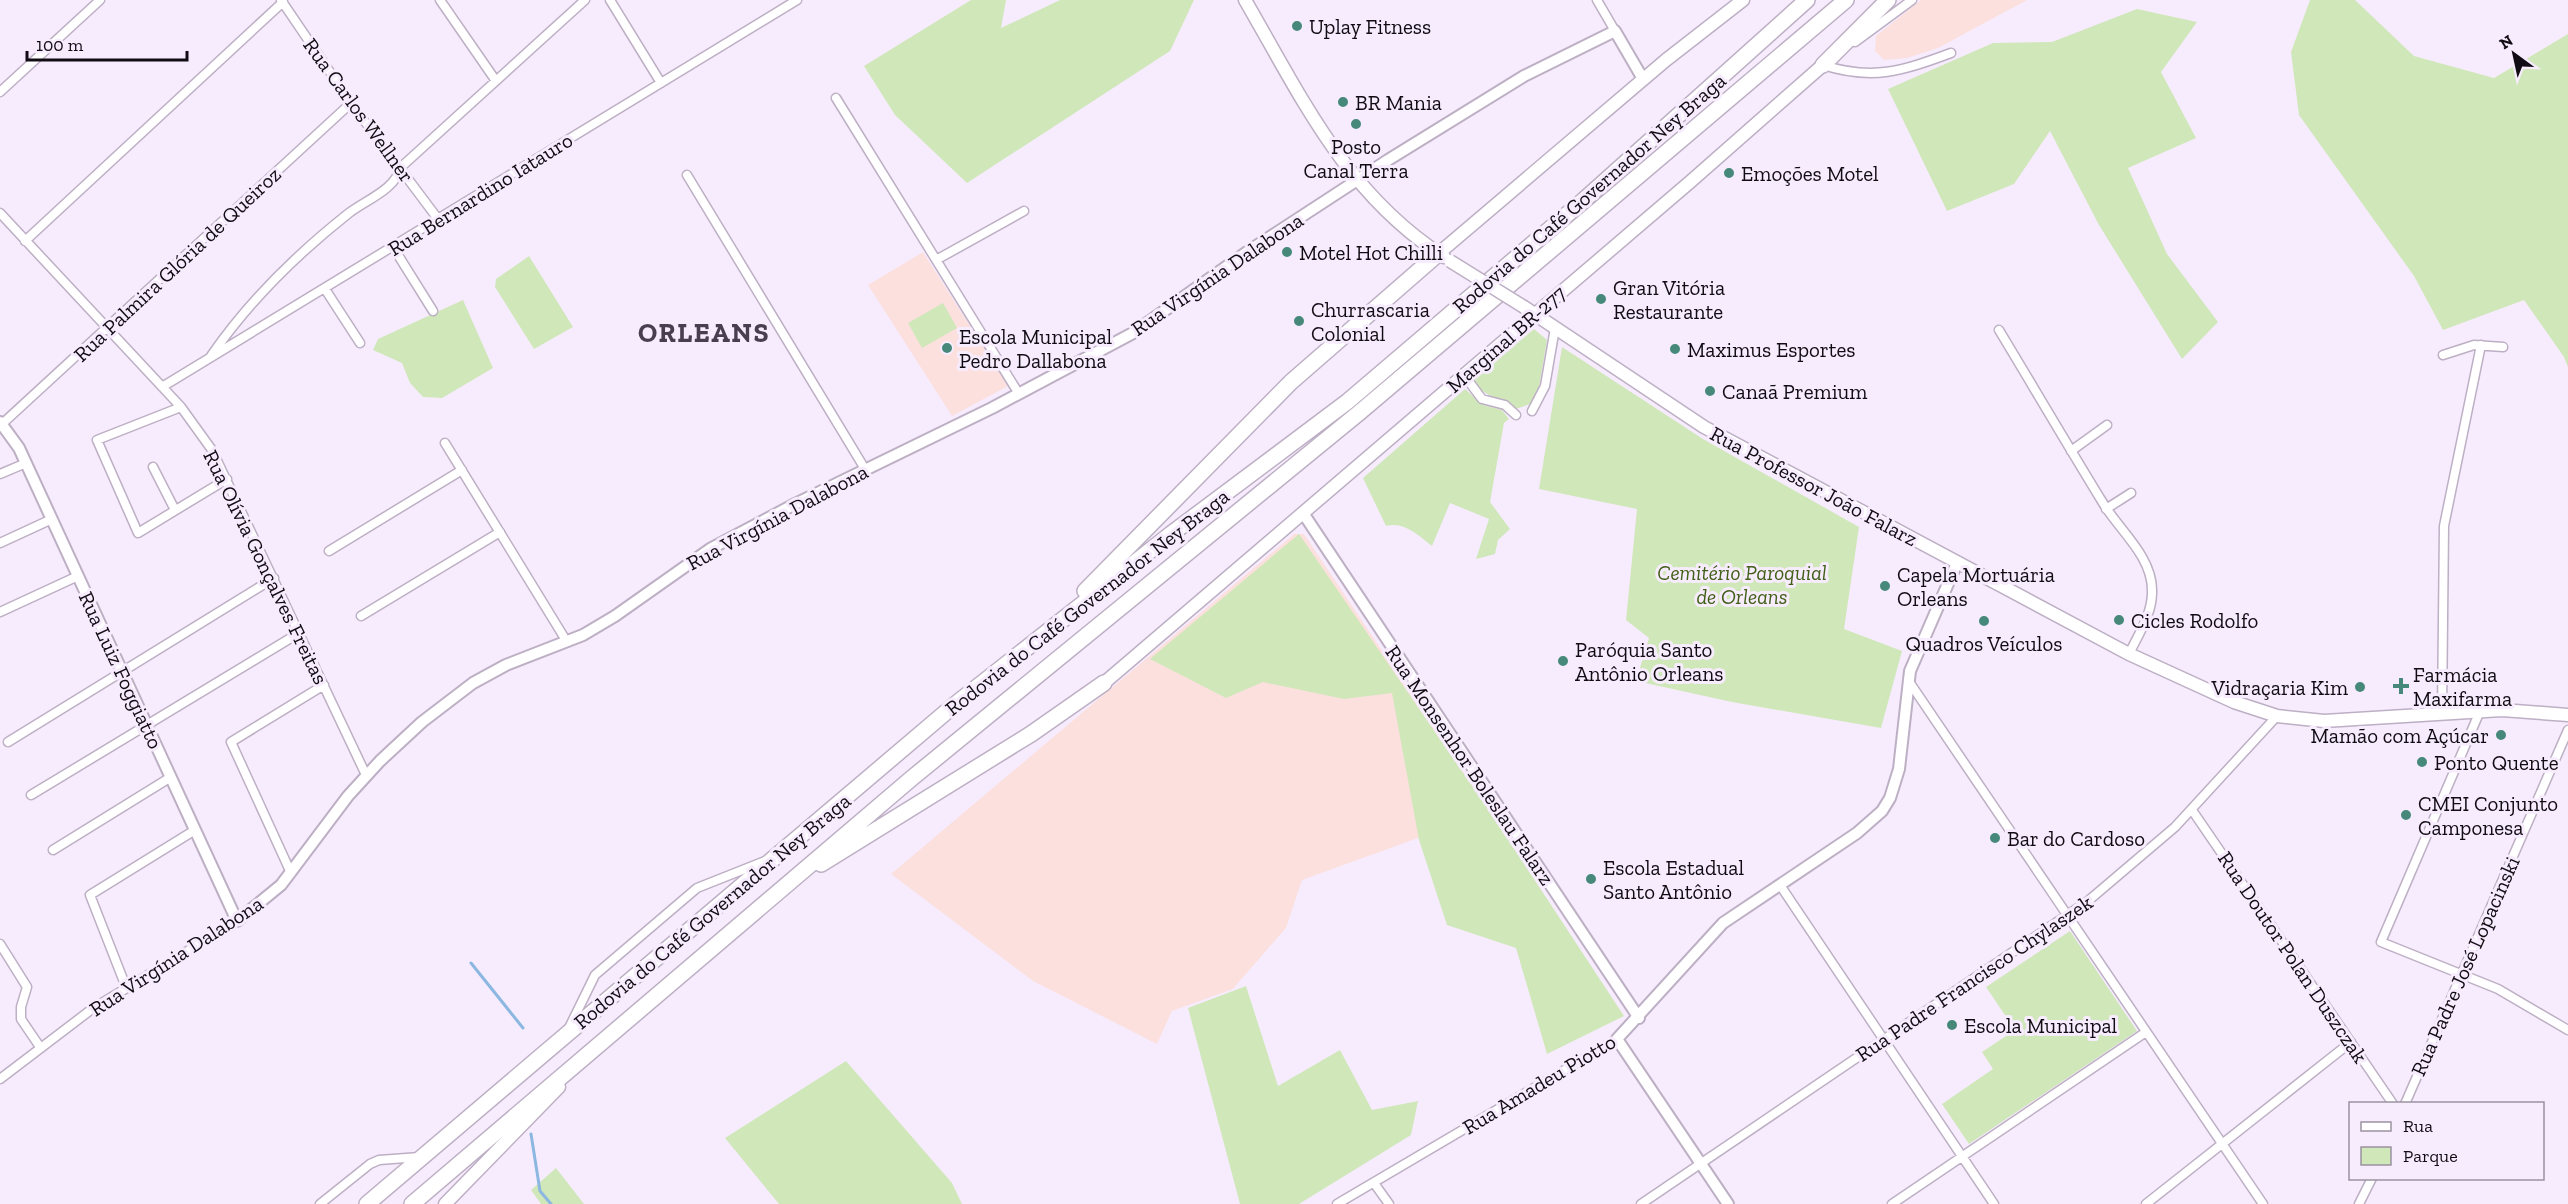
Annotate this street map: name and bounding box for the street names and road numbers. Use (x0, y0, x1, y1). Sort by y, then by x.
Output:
street label: Rua Carlos Wellner (298, 33, 420, 187)
street label: Rodovia do Café Governador Ney Braga (1447, 68, 1731, 318)
street label: Rua Bernardino Iatauro (383, 127, 577, 261)
street label: Rua Palmira Glória de Queiroz (68, 161, 286, 367)
street label: Rua Virgínia Dalabona (1126, 207, 1308, 341)
street label: Marginal BR-277 (1441, 280, 1571, 398)
street label: Rua Professor João Falarz (1706, 421, 1922, 551)
street label: Rua Olívia Gonçalves Freitas (198, 446, 334, 688)
street label: Rua Virgínia Dalabona (682, 459, 872, 575)
street label: Rodovia do Café Governador Ney Braga (940, 483, 1234, 721)
street label: Rua Luiz Foggiatto (74, 587, 168, 753)
street label: Rua Monsenhor Boleslau Falarz (1380, 640, 1560, 890)
street label: Rodovia do Café Governador Ney Braga (569, 788, 855, 1034)
street label: Rua Doutor Polan Duszczak (2213, 846, 2373, 1068)
street label: Rua Padre José Lopacinski (2405, 852, 2525, 1080)
street label: Rua Padre Francisco Chylaszek (1851, 889, 2097, 1067)
street label: Rua Virgínia Dalabona (85, 891, 267, 1021)
street label: Rua Amadeu Piotto (1458, 1029, 1620, 1139)

